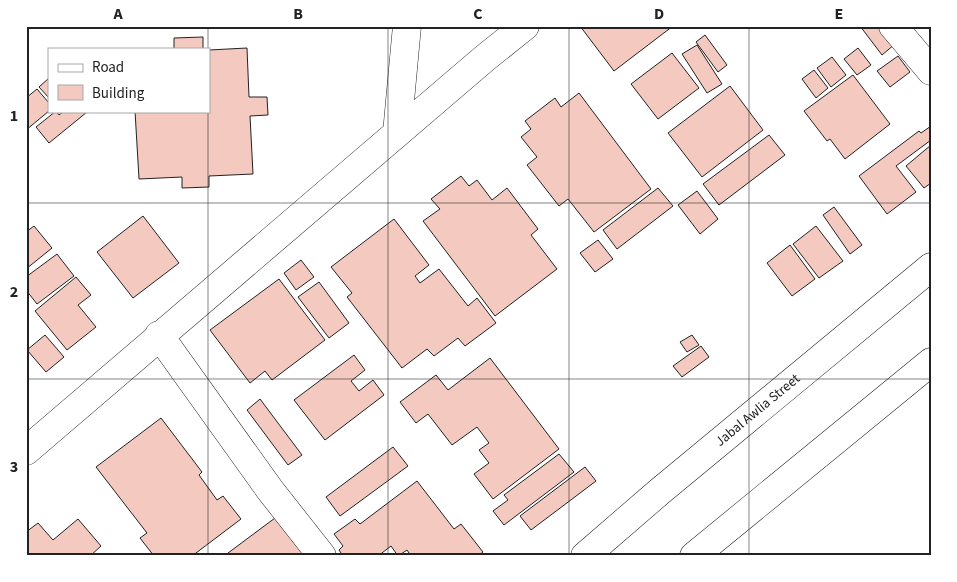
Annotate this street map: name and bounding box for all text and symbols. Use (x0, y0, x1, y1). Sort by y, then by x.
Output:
text: A (112, 3, 123, 25)
text: B (293, 3, 303, 25)
text: C (473, 3, 483, 25)
text: D (654, 3, 664, 25)
text: E (835, 3, 843, 25)
legend (48, 48, 210, 112)
text: Road (92, 57, 124, 78)
text: Building (92, 83, 145, 104)
text: 1 (10, 105, 18, 127)
text: 2 (10, 281, 18, 303)
street label: Jabal Awlia Street (711, 369, 805, 451)
text: 3 (10, 456, 18, 478)

